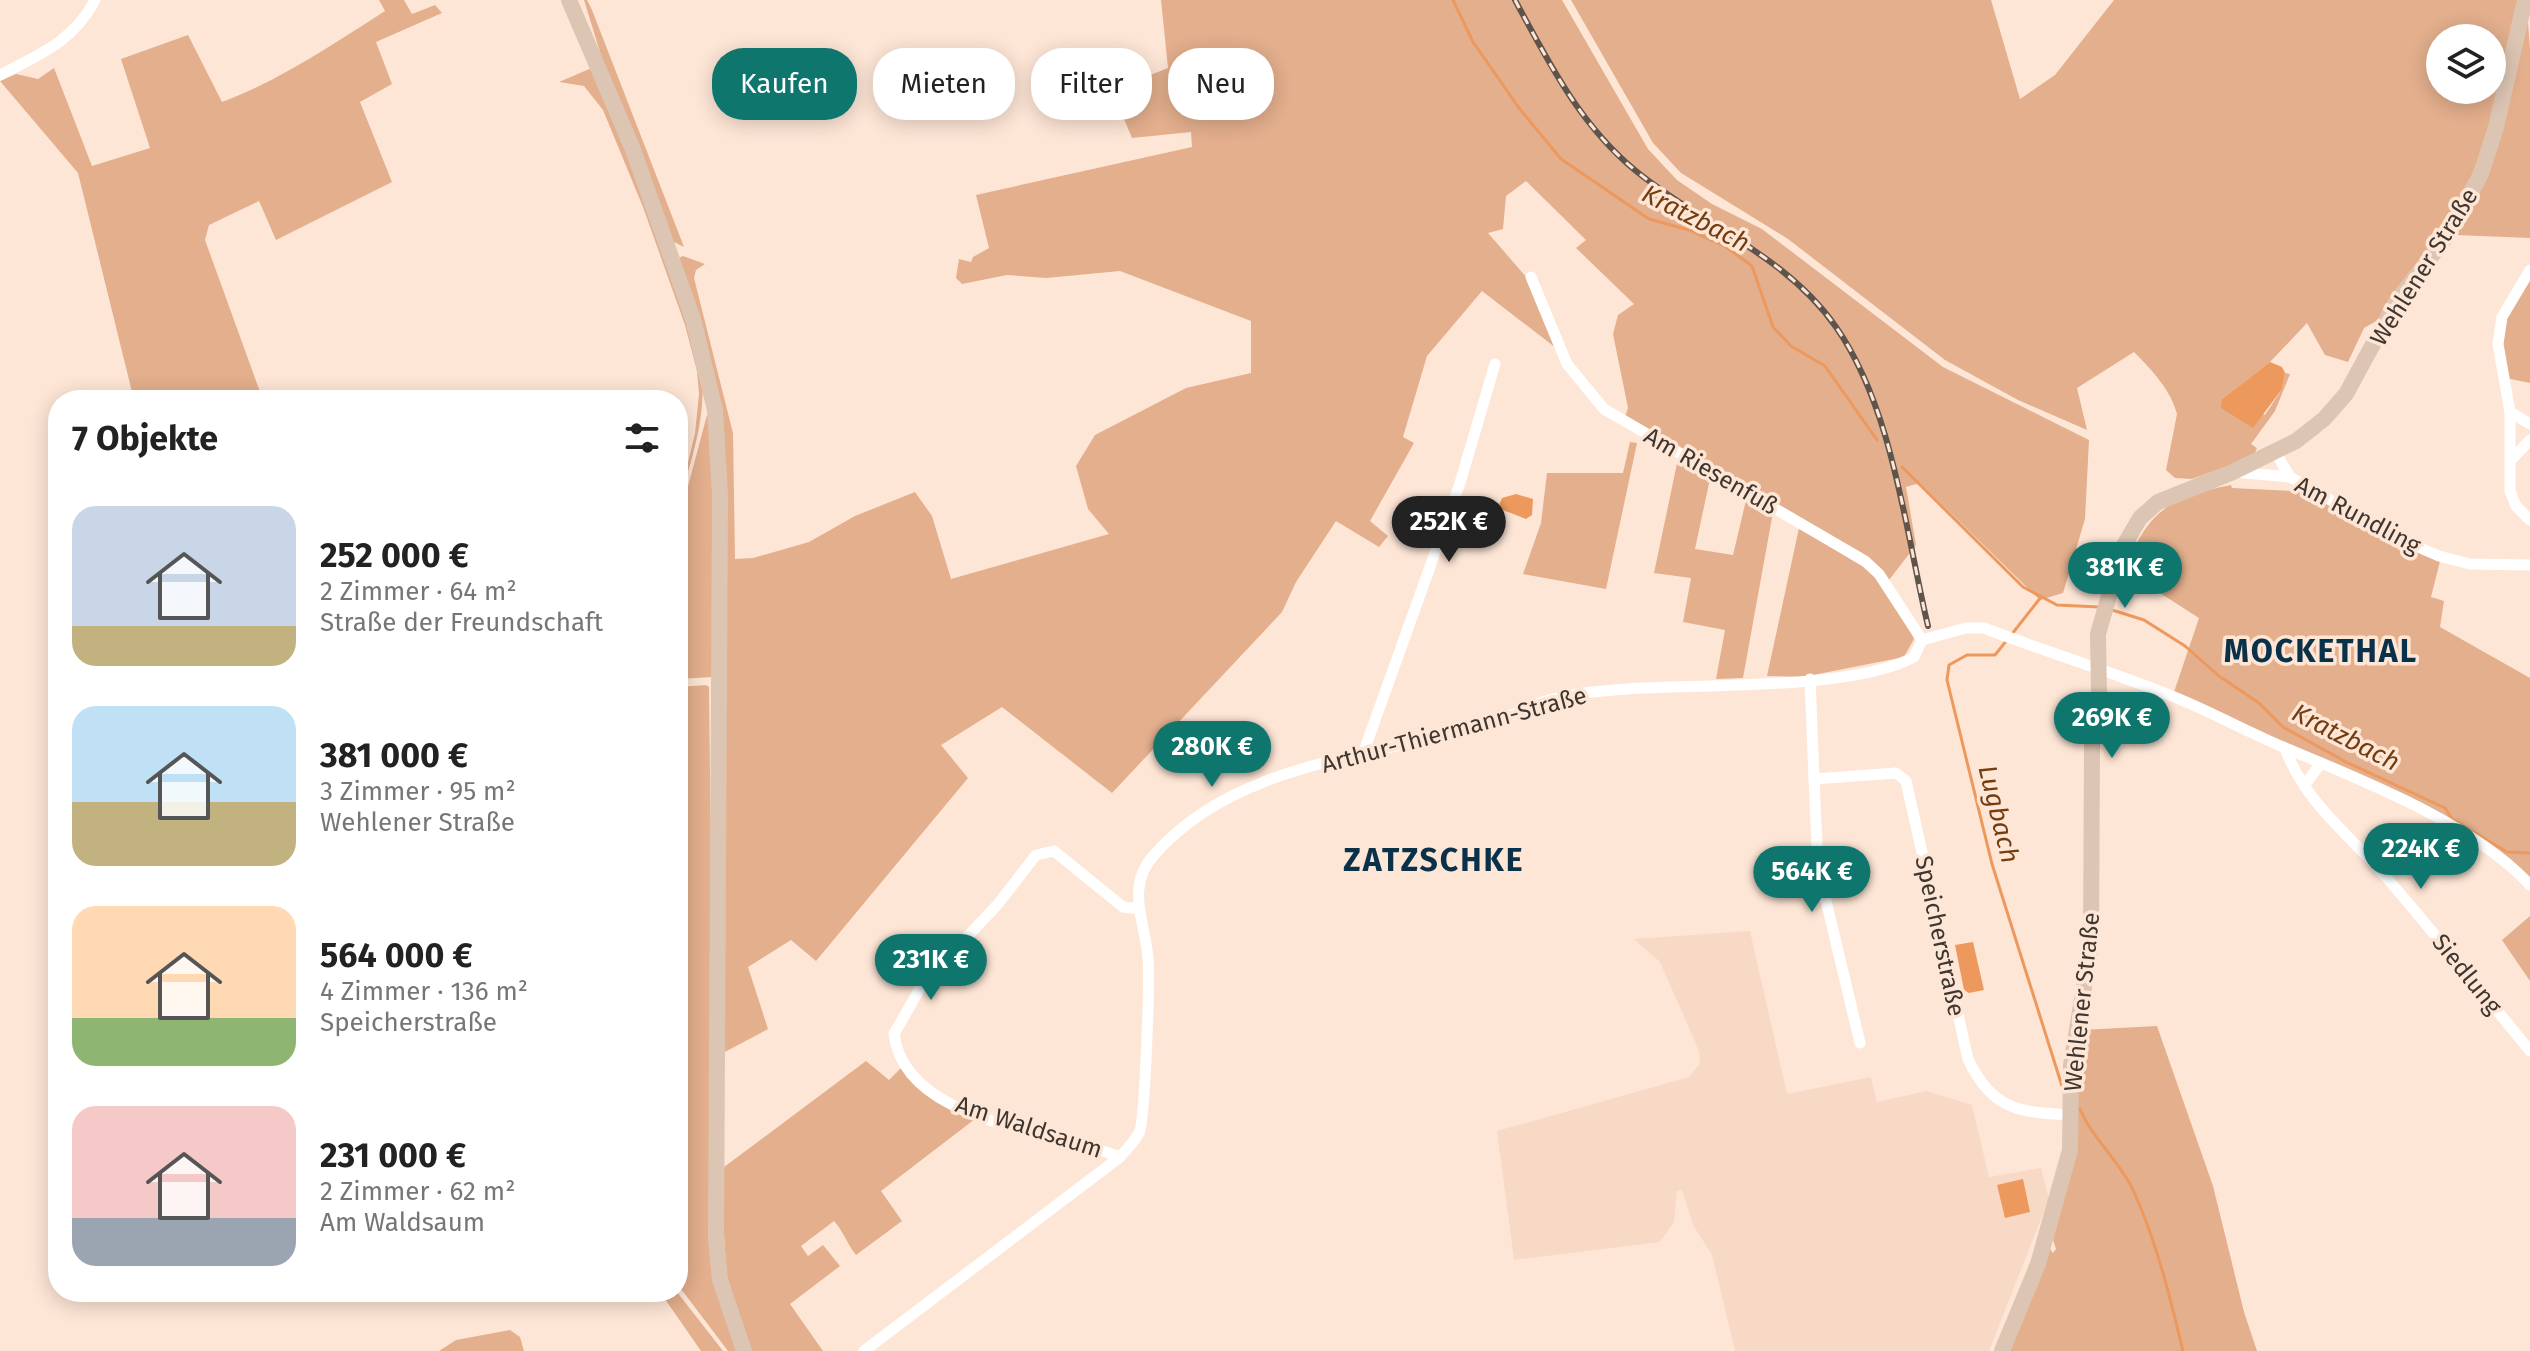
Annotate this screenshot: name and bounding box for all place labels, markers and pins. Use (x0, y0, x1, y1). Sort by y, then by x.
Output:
pin: 252K € (1384, 496, 1514, 564)
pin: 381K € (2060, 542, 2190, 610)
pin: 269K € (2047, 692, 2177, 760)
pin: 280K € (1147, 721, 1277, 789)
pin: 224K € (2356, 823, 2486, 891)
pin: 564K € (1747, 846, 1877, 914)
pin: 231K € (866, 934, 996, 1002)

